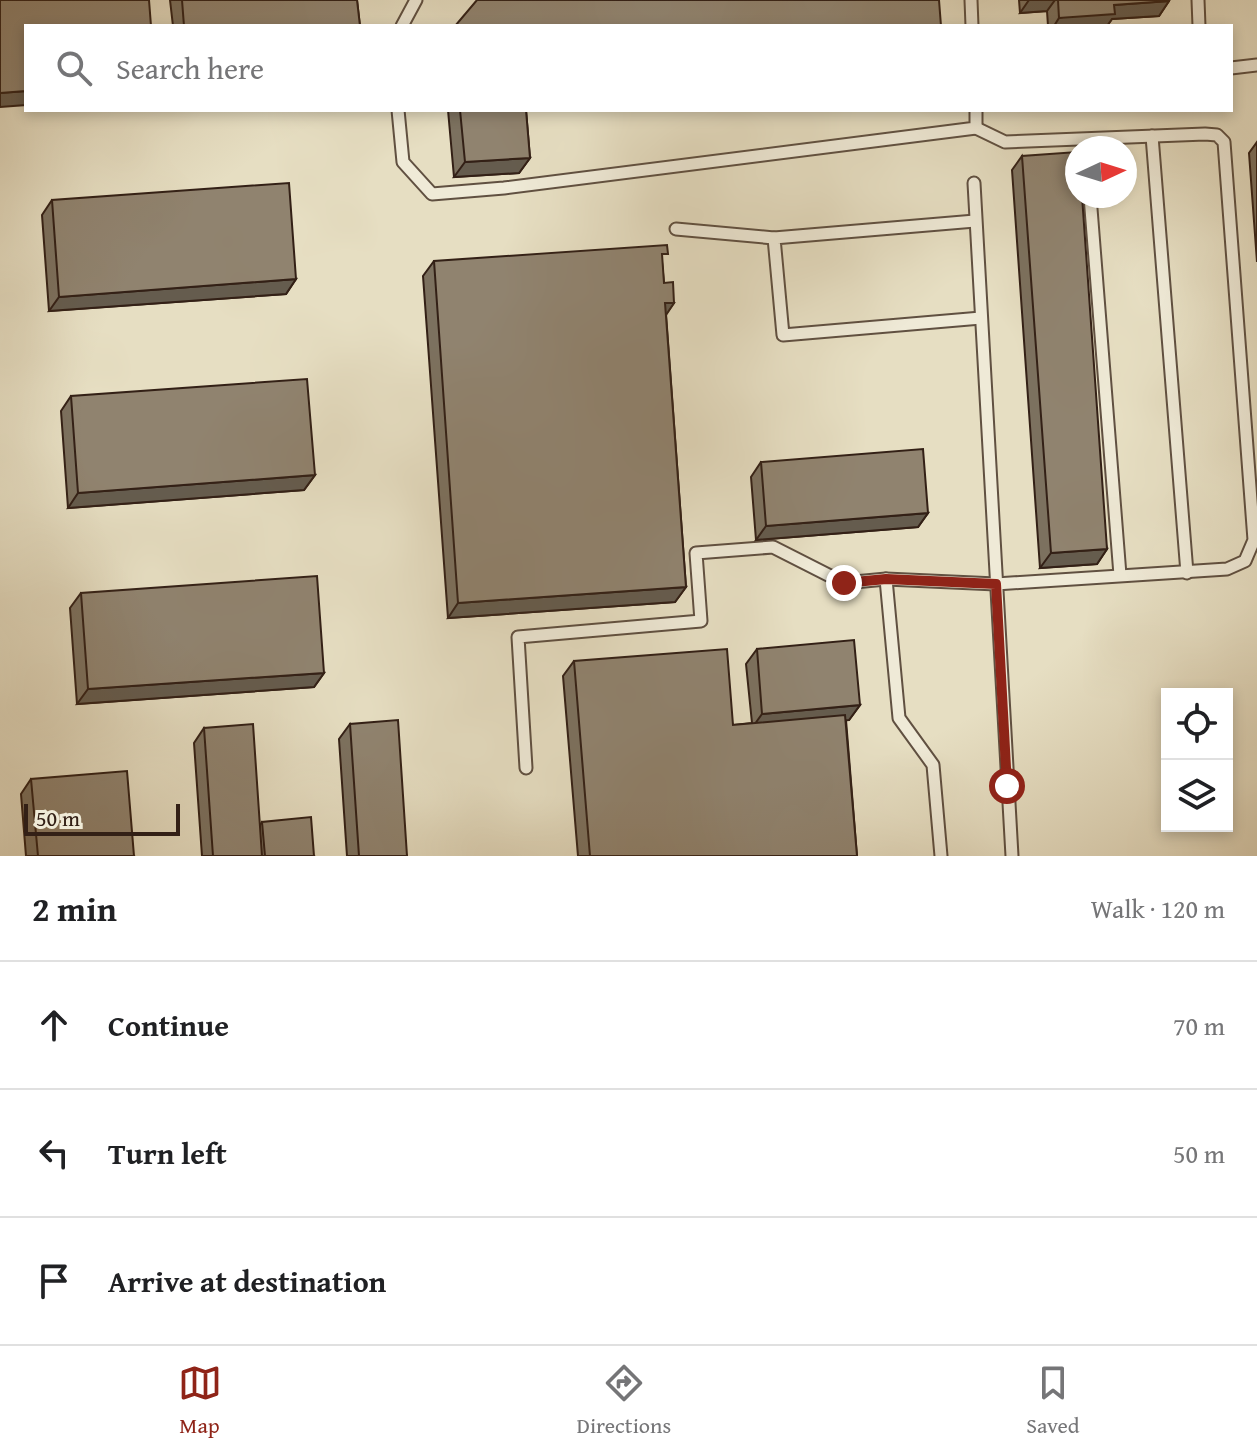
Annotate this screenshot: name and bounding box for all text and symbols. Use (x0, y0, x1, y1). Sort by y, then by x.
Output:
search box (24, 24, 1233, 112)
icon: search (52, 46, 96, 90)
text: Search here (116, 46, 264, 90)
north arrow (1065, 136, 1137, 208)
route end (826, 565, 862, 601)
map controls (1161, 688, 1233, 832)
button: locate (1161, 688, 1233, 760)
button: layers (1161, 760, 1233, 832)
route start (989, 768, 1025, 804)
scale bar (24, 800, 180, 836)
text: 50 m (36, 802, 80, 834)
text: 2 min (32, 884, 117, 933)
text: Walk · 120 m (1091, 889, 1225, 928)
icon: ahead (32, 1003, 76, 1047)
text: Continue (108, 1003, 229, 1047)
text: 70 m (1173, 1006, 1225, 1045)
icon: left (32, 1131, 76, 1175)
text: Turn left (108, 1131, 227, 1175)
text: 50 m (1173, 1134, 1225, 1173)
icon: arrive (32, 1259, 76, 1303)
text: Arrive at destination (108, 1259, 386, 1303)
tab: Map (178, 1361, 222, 1441)
tab: Directions (577, 1361, 671, 1441)
tab: Saved (1026, 1361, 1079, 1441)

